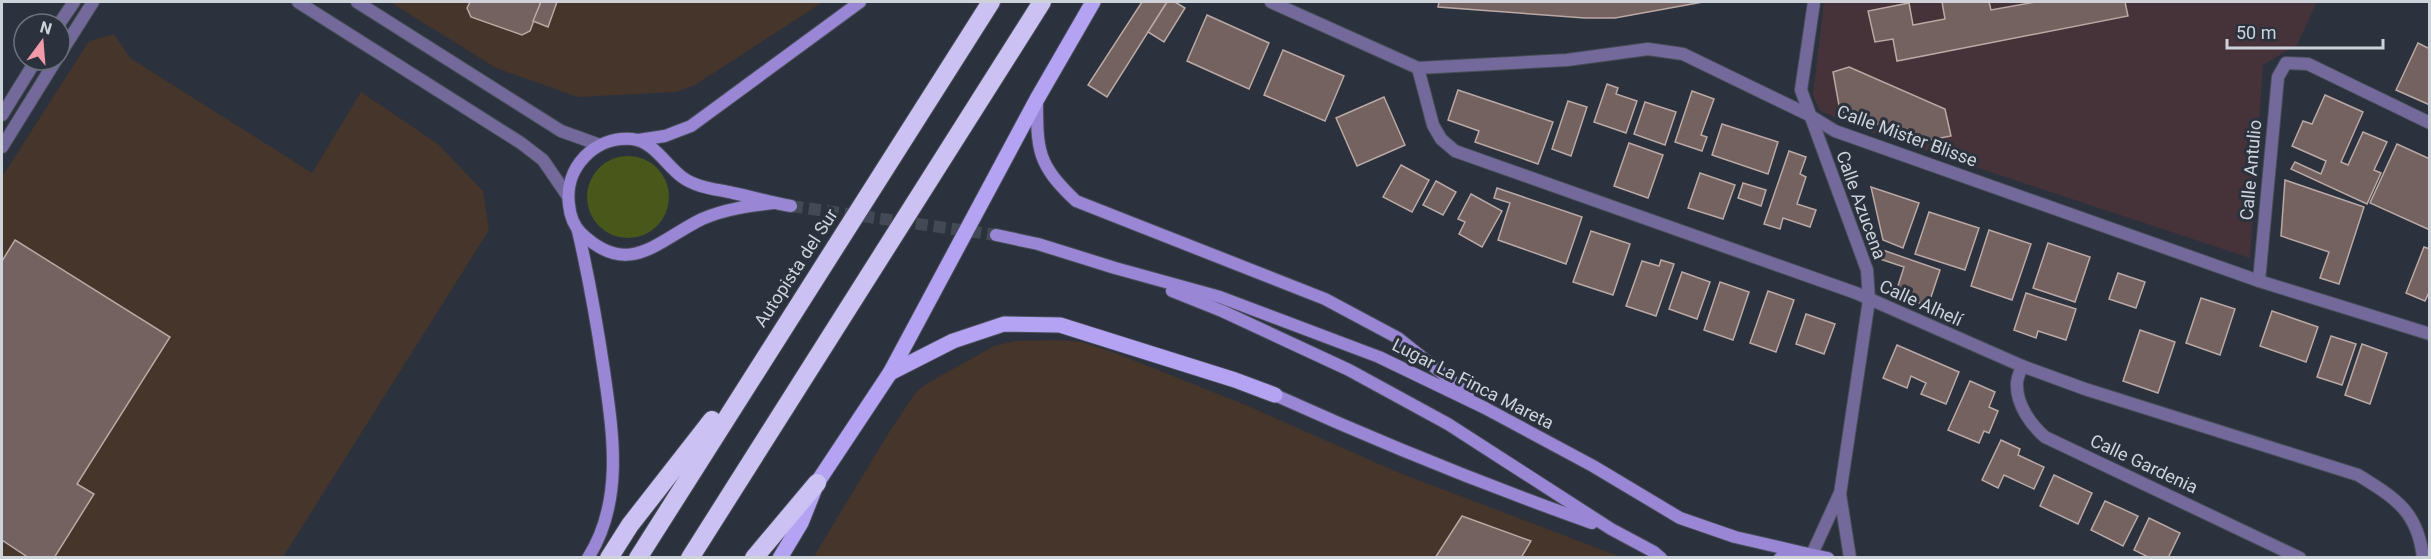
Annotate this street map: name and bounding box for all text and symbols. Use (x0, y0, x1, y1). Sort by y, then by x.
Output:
north arrow (12, 12, 72, 72)
scale bar (2227, 12, 2383, 50)
text: N (38, 17, 54, 39)
text: 50 m (2236, 22, 2276, 43)
street label: Calle Mister Blisse (1834, 100, 1980, 171)
street label: Calle Antulio (2236, 119, 2265, 221)
street label: Calle Azucena (1832, 148, 1891, 262)
street label: Autopista del Sur (750, 205, 842, 331)
street label: Calle Alhelí (1876, 275, 1966, 330)
street label: Lugar La Finca Mareta (1389, 334, 1557, 433)
street label: Calle Gardenia (2087, 430, 2201, 498)

